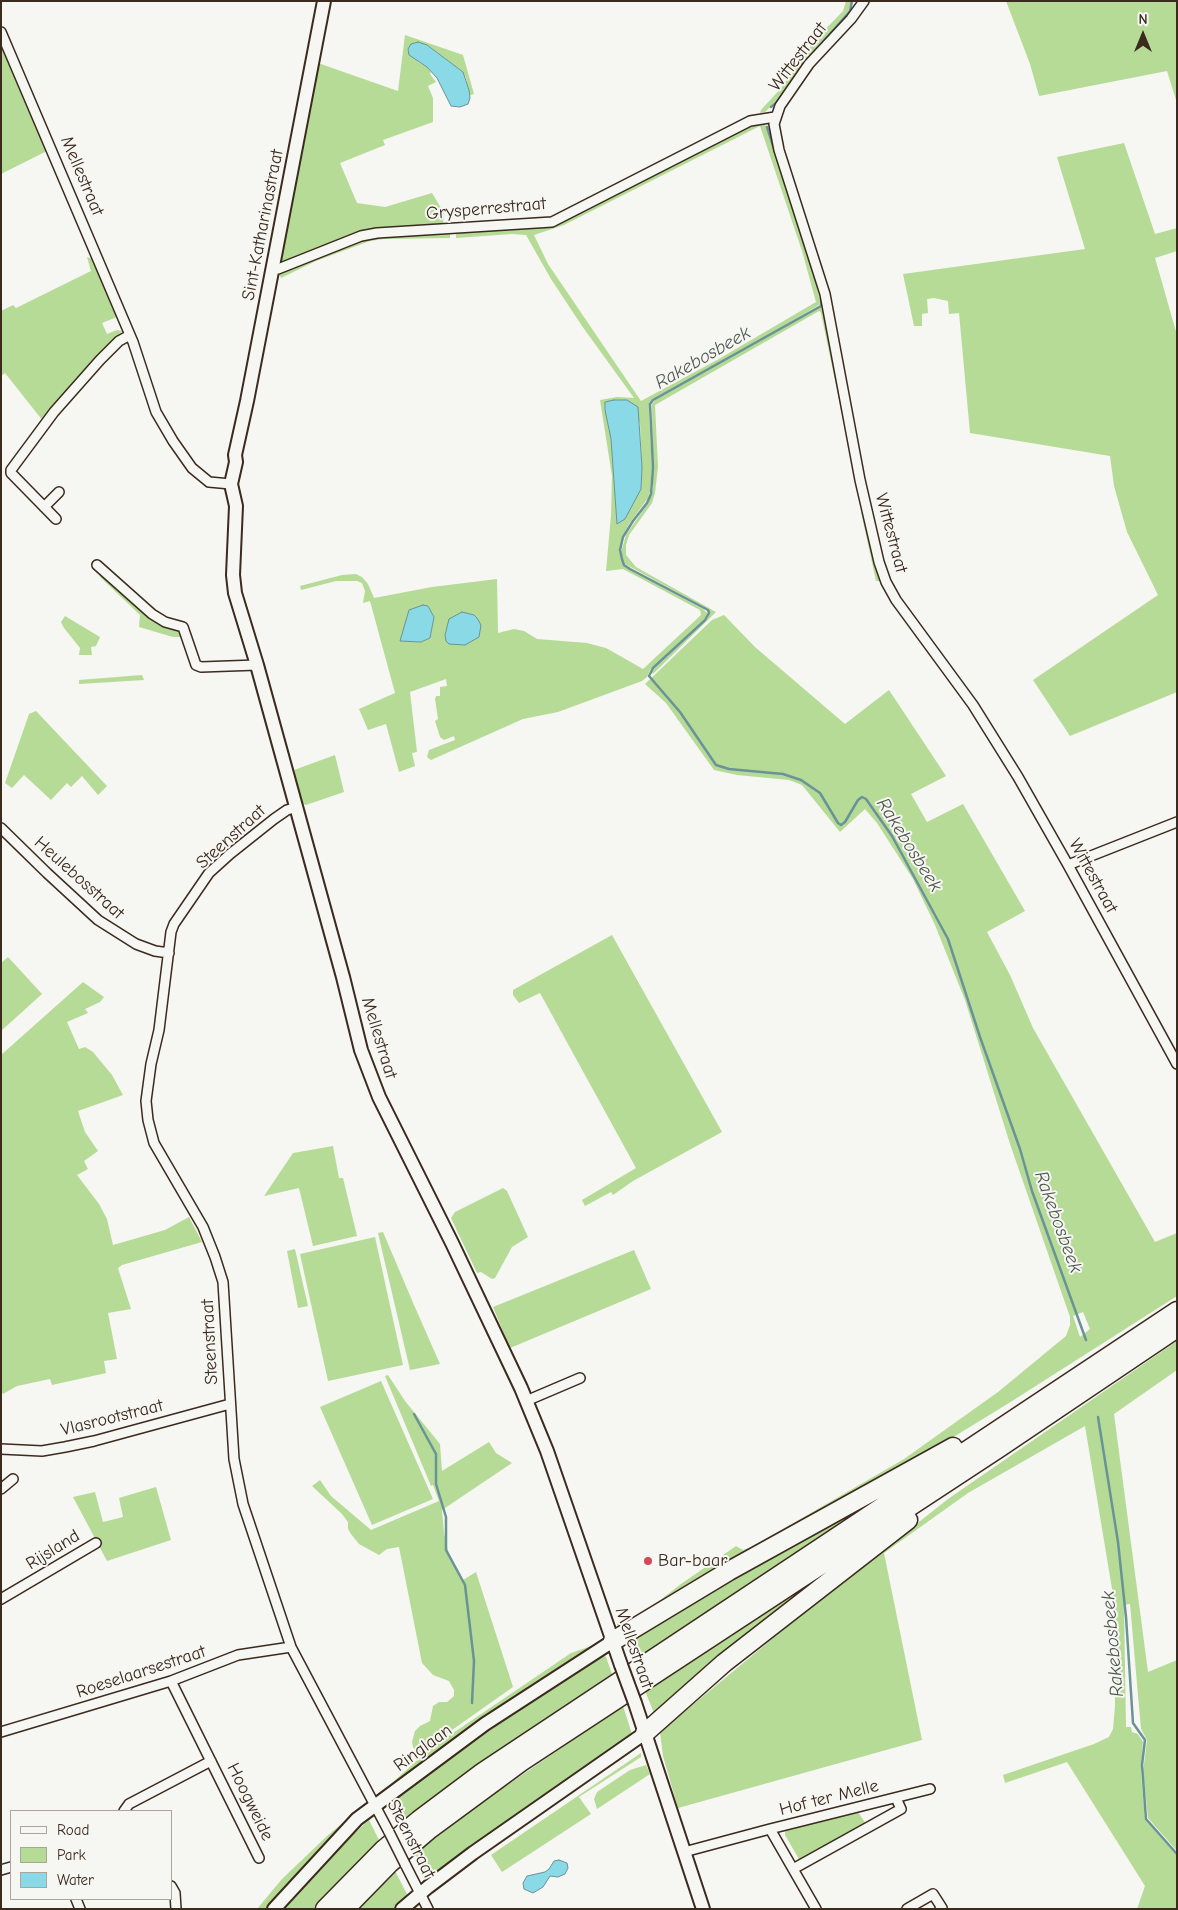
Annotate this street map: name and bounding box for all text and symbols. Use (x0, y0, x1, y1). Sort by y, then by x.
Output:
north arrow (1118, 10, 1168, 60)
text: N (1138, 11, 1148, 28)
street label: Wittestraat (764, 18, 832, 96)
street label: Mellestraat (56, 133, 108, 219)
street label: Sint-Katharinastraat (238, 148, 288, 302)
street label: Grysperrestraat (425, 193, 547, 225)
water label: Rakebosbeek (651, 321, 755, 395)
street label: Wittestraat (870, 491, 912, 575)
water label: Rakebosbeek (871, 794, 947, 896)
street label: Steenstraat (192, 800, 270, 874)
street label: Heulebosstraat (29, 832, 129, 924)
street label: Wittestraat (1064, 835, 1122, 917)
street label: Mellestraat (356, 995, 402, 1081)
water label: Rakebosbeek (1029, 1168, 1087, 1276)
street label: Steenstraat (197, 1299, 223, 1385)
street label: Vlasrootstraat (59, 1395, 165, 1441)
street label: Rijsland (22, 1525, 84, 1575)
place label: Bar-baar (658, 1550, 727, 1572)
marker: Bar-baar (642, 1555, 654, 1567)
water label: Rakebosbeek (1097, 1590, 1129, 1698)
street label: Mellestraat (610, 1605, 658, 1691)
street label: Roeselaarsestraat (74, 1641, 208, 1703)
street label: Ringlaan (390, 1720, 456, 1776)
street label: Hoogweide (222, 1760, 278, 1844)
street label: Hof ter Melle (777, 1775, 881, 1821)
street label: Steenstraat (382, 1796, 440, 1882)
legend (10, 1810, 172, 1900)
text: Road (57, 1821, 89, 1839)
text: Park (57, 1846, 86, 1864)
text: Water (57, 1871, 94, 1889)

